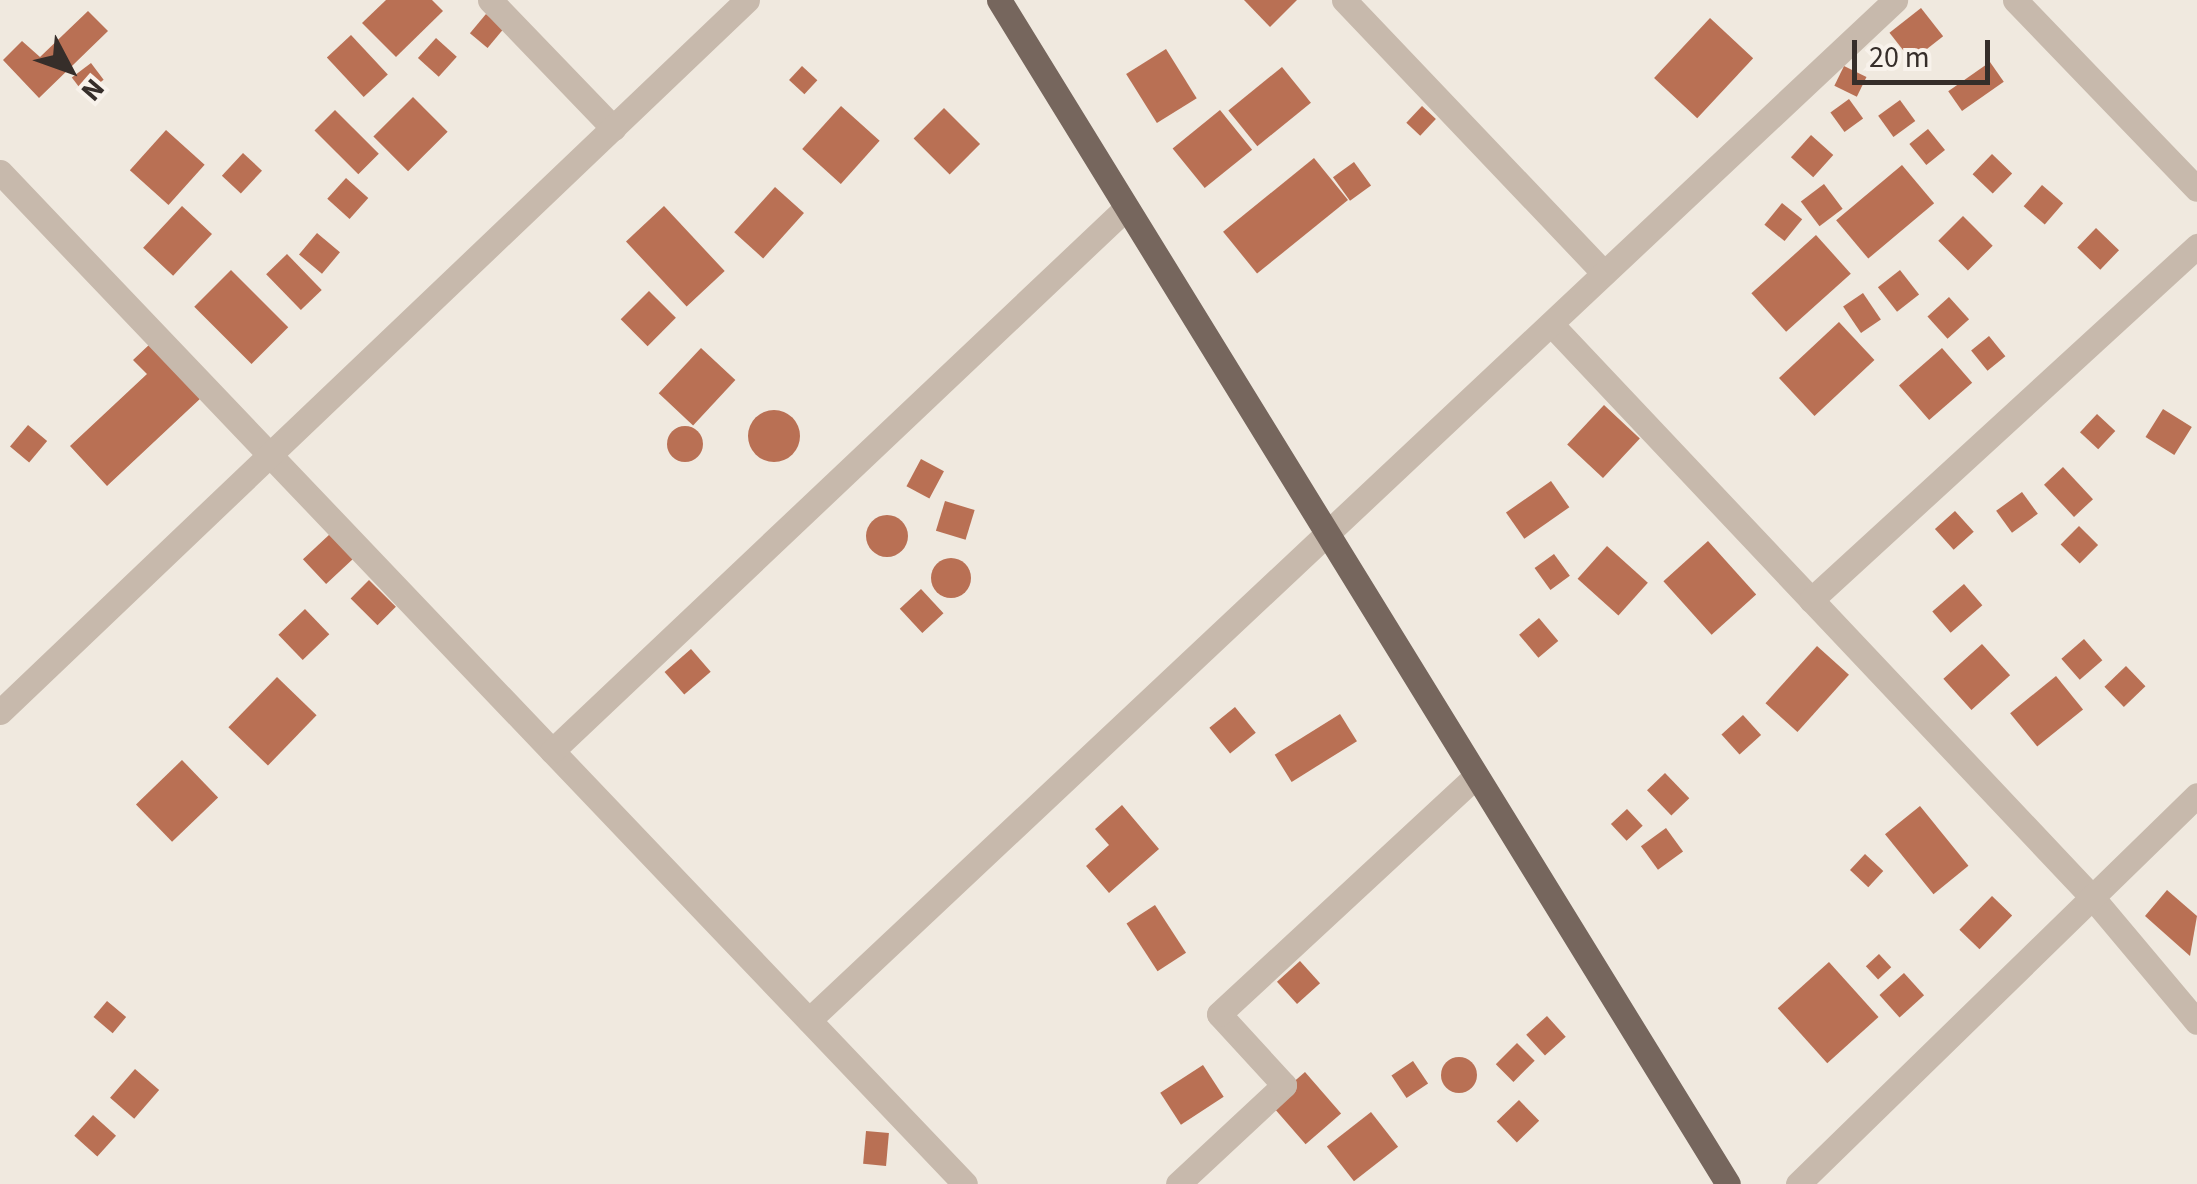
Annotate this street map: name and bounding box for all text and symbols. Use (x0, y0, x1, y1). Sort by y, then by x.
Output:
north arrow (20, 20, 120, 120)
scale bar (1857, 20, 1994, 82)
text: 20 m (1869, 36, 1930, 79)
text: N (71, 70, 114, 110)

